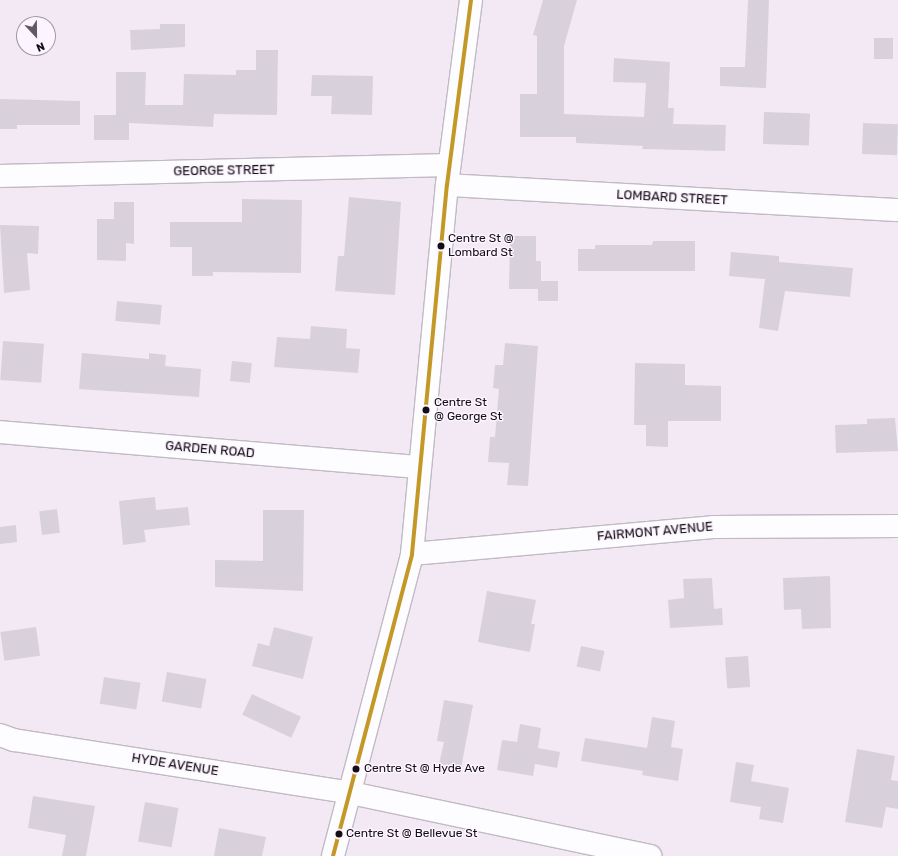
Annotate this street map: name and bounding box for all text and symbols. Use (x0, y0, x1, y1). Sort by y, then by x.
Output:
north arrow (16, 16, 56, 56)
text: N (34, 39, 46, 54)
street label: GEORGE STREET (173, 162, 275, 180)
street label: LOMBARD STREET (616, 187, 728, 209)
place label: Centre St @ Lombard St (448, 232, 514, 260)
marker: Centre St @ Lombard St (436, 241, 446, 251)
place label: Centre St @ George St (434, 396, 502, 424)
marker: Centre St @ George St (421, 405, 431, 415)
street label: GARDEN ROAD (165, 438, 255, 462)
street label: FAIRMONT AVENUE (596, 519, 714, 545)
street label: HYDE AVENUE (130, 750, 220, 780)
place label: Centre St @ Hyde Ave (364, 762, 485, 776)
marker: Centre St @ Hyde Ave (351, 764, 361, 774)
place label: Centre St @ Bellevue St (346, 827, 477, 841)
marker: Centre St @ Bellevue St (334, 829, 344, 839)

